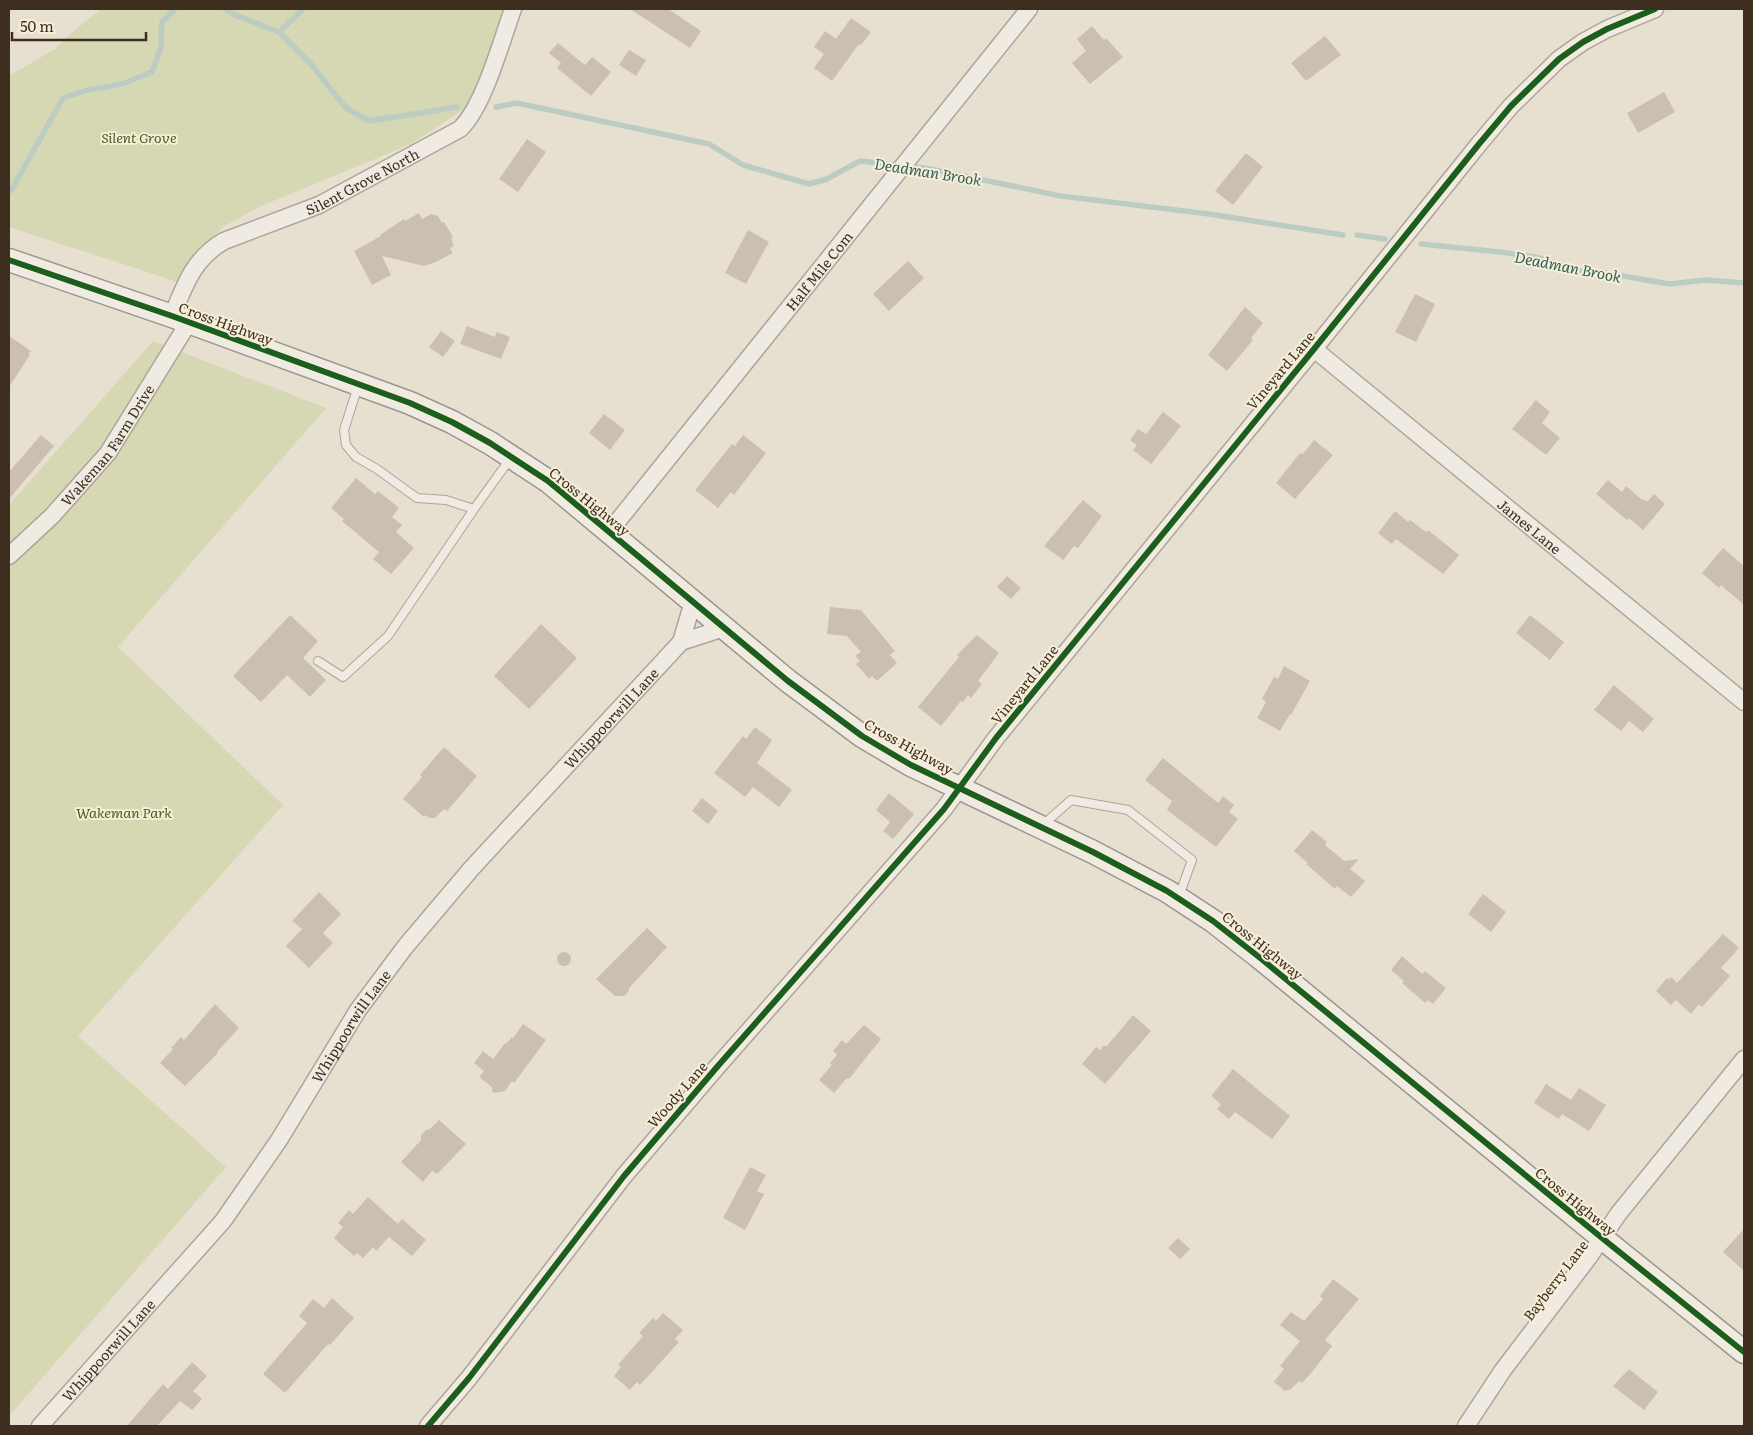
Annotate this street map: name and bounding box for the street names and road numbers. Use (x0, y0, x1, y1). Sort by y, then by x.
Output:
street label: Silent Grove North (303, 143, 422, 219)
street label: Half Mile Com (781, 226, 857, 315)
street label: Cross Highway (176, 297, 277, 350)
street label: Vineyard Lane (1241, 326, 1319, 414)
street label: Wakeman Farm Drive (56, 380, 158, 510)
street label: Cross Highway (545, 462, 636, 541)
street label: James Lane (1493, 494, 1566, 558)
street label: Vineyard Lane (986, 640, 1062, 728)
street label: Whippoorwill Lane (559, 663, 663, 773)
street label: Cross Highway (861, 713, 958, 779)
street label: Cross Highway (1218, 906, 1309, 985)
street label: Whippoorwill Lane (306, 965, 395, 1086)
street label: Woody Lane (642, 1056, 712, 1132)
street label: Cross Highway (1531, 1162, 1622, 1241)
street label: Bayberry Lane (1518, 1236, 1592, 1324)
street label: Whippoorwill Lane (57, 1294, 159, 1405)

